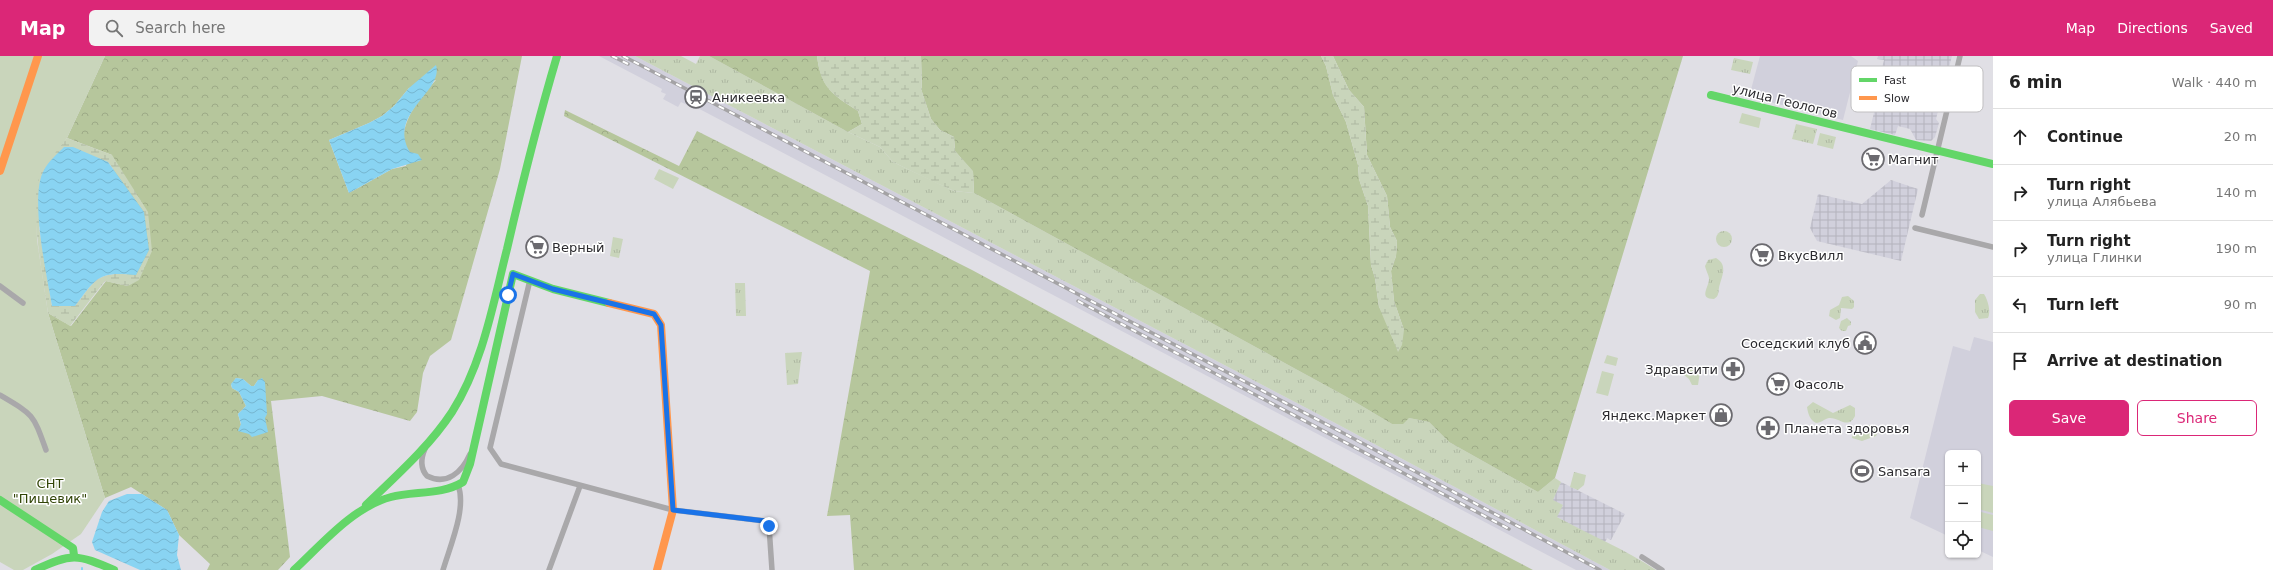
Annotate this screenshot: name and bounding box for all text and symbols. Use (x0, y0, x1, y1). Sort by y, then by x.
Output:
search box (89, 10, 369, 46)
text: Map (20, 17, 65, 39)
icon: search (103, 17, 125, 39)
text: Search here (135, 19, 225, 37)
text: Map (2066, 20, 2095, 36)
text: Directions (2117, 20, 2188, 36)
text: Saved (2210, 20, 2253, 36)
legend (1851, 66, 1983, 112)
text: 6 min (2009, 72, 2062, 92)
text: Fast (1884, 74, 1907, 87)
text: Walk · 440 m (2172, 75, 2257, 90)
street label: улица Геологов (1731, 81, 1839, 121)
station icon: Аникеевка (683, 84, 709, 110)
place label: Аникеевка (712, 90, 785, 105)
text: Slow (1884, 92, 1910, 105)
icon: ahead (2009, 126, 2031, 148)
text: Continue (2047, 128, 2123, 146)
text: 20 m (2224, 129, 2257, 144)
supermarket icon: Магнит (1860, 146, 1886, 172)
place label: Магнит (1888, 152, 1939, 167)
text: Turn right (2047, 176, 2131, 194)
icon: right (2009, 182, 2031, 204)
text: 140 m (2215, 185, 2257, 200)
text: улица Алябьева (2047, 194, 2157, 209)
text: Turn right (2047, 232, 2131, 250)
supermarket icon: Верный (524, 234, 550, 260)
icon: right (2009, 238, 2031, 260)
place label: Верный (552, 240, 604, 255)
text: 190 m (2215, 241, 2257, 256)
supermarket icon: ВкусВилл (1749, 242, 1775, 268)
place label: ВкусВилл (1778, 248, 1844, 263)
text: улица Глинки (2047, 250, 2142, 265)
route start (499, 286, 517, 304)
icon: left (2009, 294, 2031, 316)
text: Turn left (2047, 296, 2119, 314)
text: 90 m (2224, 297, 2257, 312)
public building icon: Соседский клуб (1852, 330, 1878, 356)
place label: Соседский клуб (1741, 336, 1850, 351)
icon: arrive (2009, 350, 2031, 372)
text: Arrive at destination (2047, 352, 2222, 370)
pharmacy icon: Здравсити (1720, 356, 1746, 382)
place label: Здравсити (1645, 362, 1718, 377)
supermarket icon: Фасоль (1765, 371, 1791, 397)
place label: Фасоль (1794, 377, 1844, 392)
button: Save (2009, 400, 2129, 436)
button: Share (2137, 400, 2257, 436)
shop icon: Яндекс.Маркет (1708, 402, 1734, 428)
place label: Яндекс.Маркет (1601, 408, 1706, 423)
pharmacy icon: Планета здоровья (1755, 415, 1781, 441)
place label: Планета здоровья (1784, 421, 1909, 436)
map controls (1945, 450, 1981, 558)
button: + (1945, 450, 1981, 486)
sports icon: Sansara (1849, 458, 1875, 484)
place label: Sansara (1878, 464, 1931, 479)
park label: СНТ "Пищевик" (13, 476, 87, 506)
button: − (1945, 486, 1981, 522)
route end (760, 517, 778, 535)
button: locate (1945, 522, 1981, 558)

